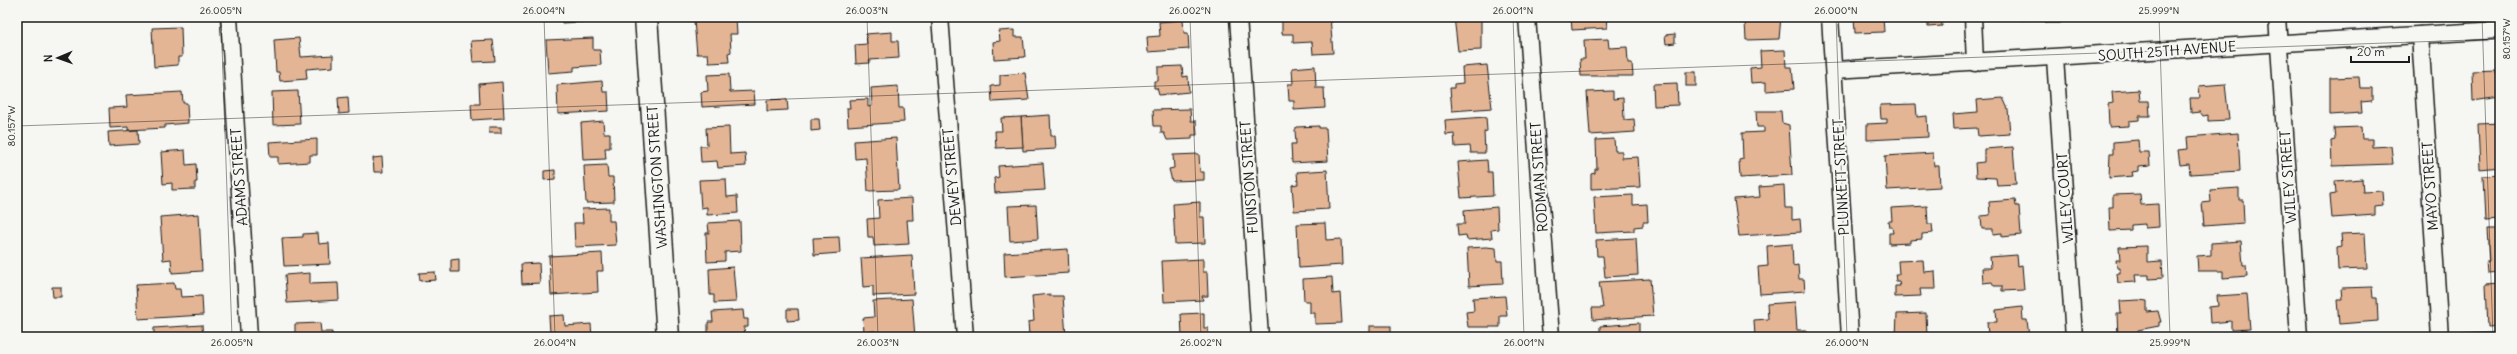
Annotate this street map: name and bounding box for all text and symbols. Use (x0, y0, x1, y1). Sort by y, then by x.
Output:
text: 26.005°N (200, 4, 242, 17)
text: 26.004°N (523, 4, 565, 17)
text: 26.003°N (846, 4, 888, 17)
text: 26.002°N (1169, 4, 1211, 17)
text: 26.001°N (1493, 4, 1533, 17)
text: 26.000°N (1814, 4, 1858, 17)
text: 25.999°N (2139, 4, 2179, 17)
text: 80.157°W (2500, 18, 2513, 60)
street label: SOUTH 25TH AVENUE (2097, 37, 2237, 65)
north arrow (38, 38, 78, 78)
scale bar (2351, 38, 2409, 64)
text: 20 m (2357, 44, 2385, 59)
text: N (41, 54, 55, 62)
text: 80.157°W (5, 105, 18, 147)
street label: WASHINGTON STREET (643, 105, 671, 249)
street label: PLUNKETT STREET (1829, 118, 1853, 236)
street label: FUNSTON STREET (1236, 120, 1262, 234)
street label: RODMAN STREET (1526, 121, 1552, 233)
street label: ADAMS STREET (227, 127, 251, 227)
street label: DEWEY STREET (939, 127, 965, 227)
street label: WILEY STREET (2276, 130, 2300, 224)
street label: MAYO STREET (2418, 141, 2442, 231)
street label: WILEY COURT (2053, 152, 2077, 244)
text: 26.005°N (211, 336, 253, 349)
text: 26.004°N (534, 336, 576, 349)
text: 26.003°N (857, 336, 899, 349)
text: 26.002°N (1180, 336, 1222, 349)
text: 26.001°N (1504, 336, 1544, 349)
text: 26.000°N (1825, 336, 1869, 349)
text: 25.999°N (2150, 336, 2190, 349)

